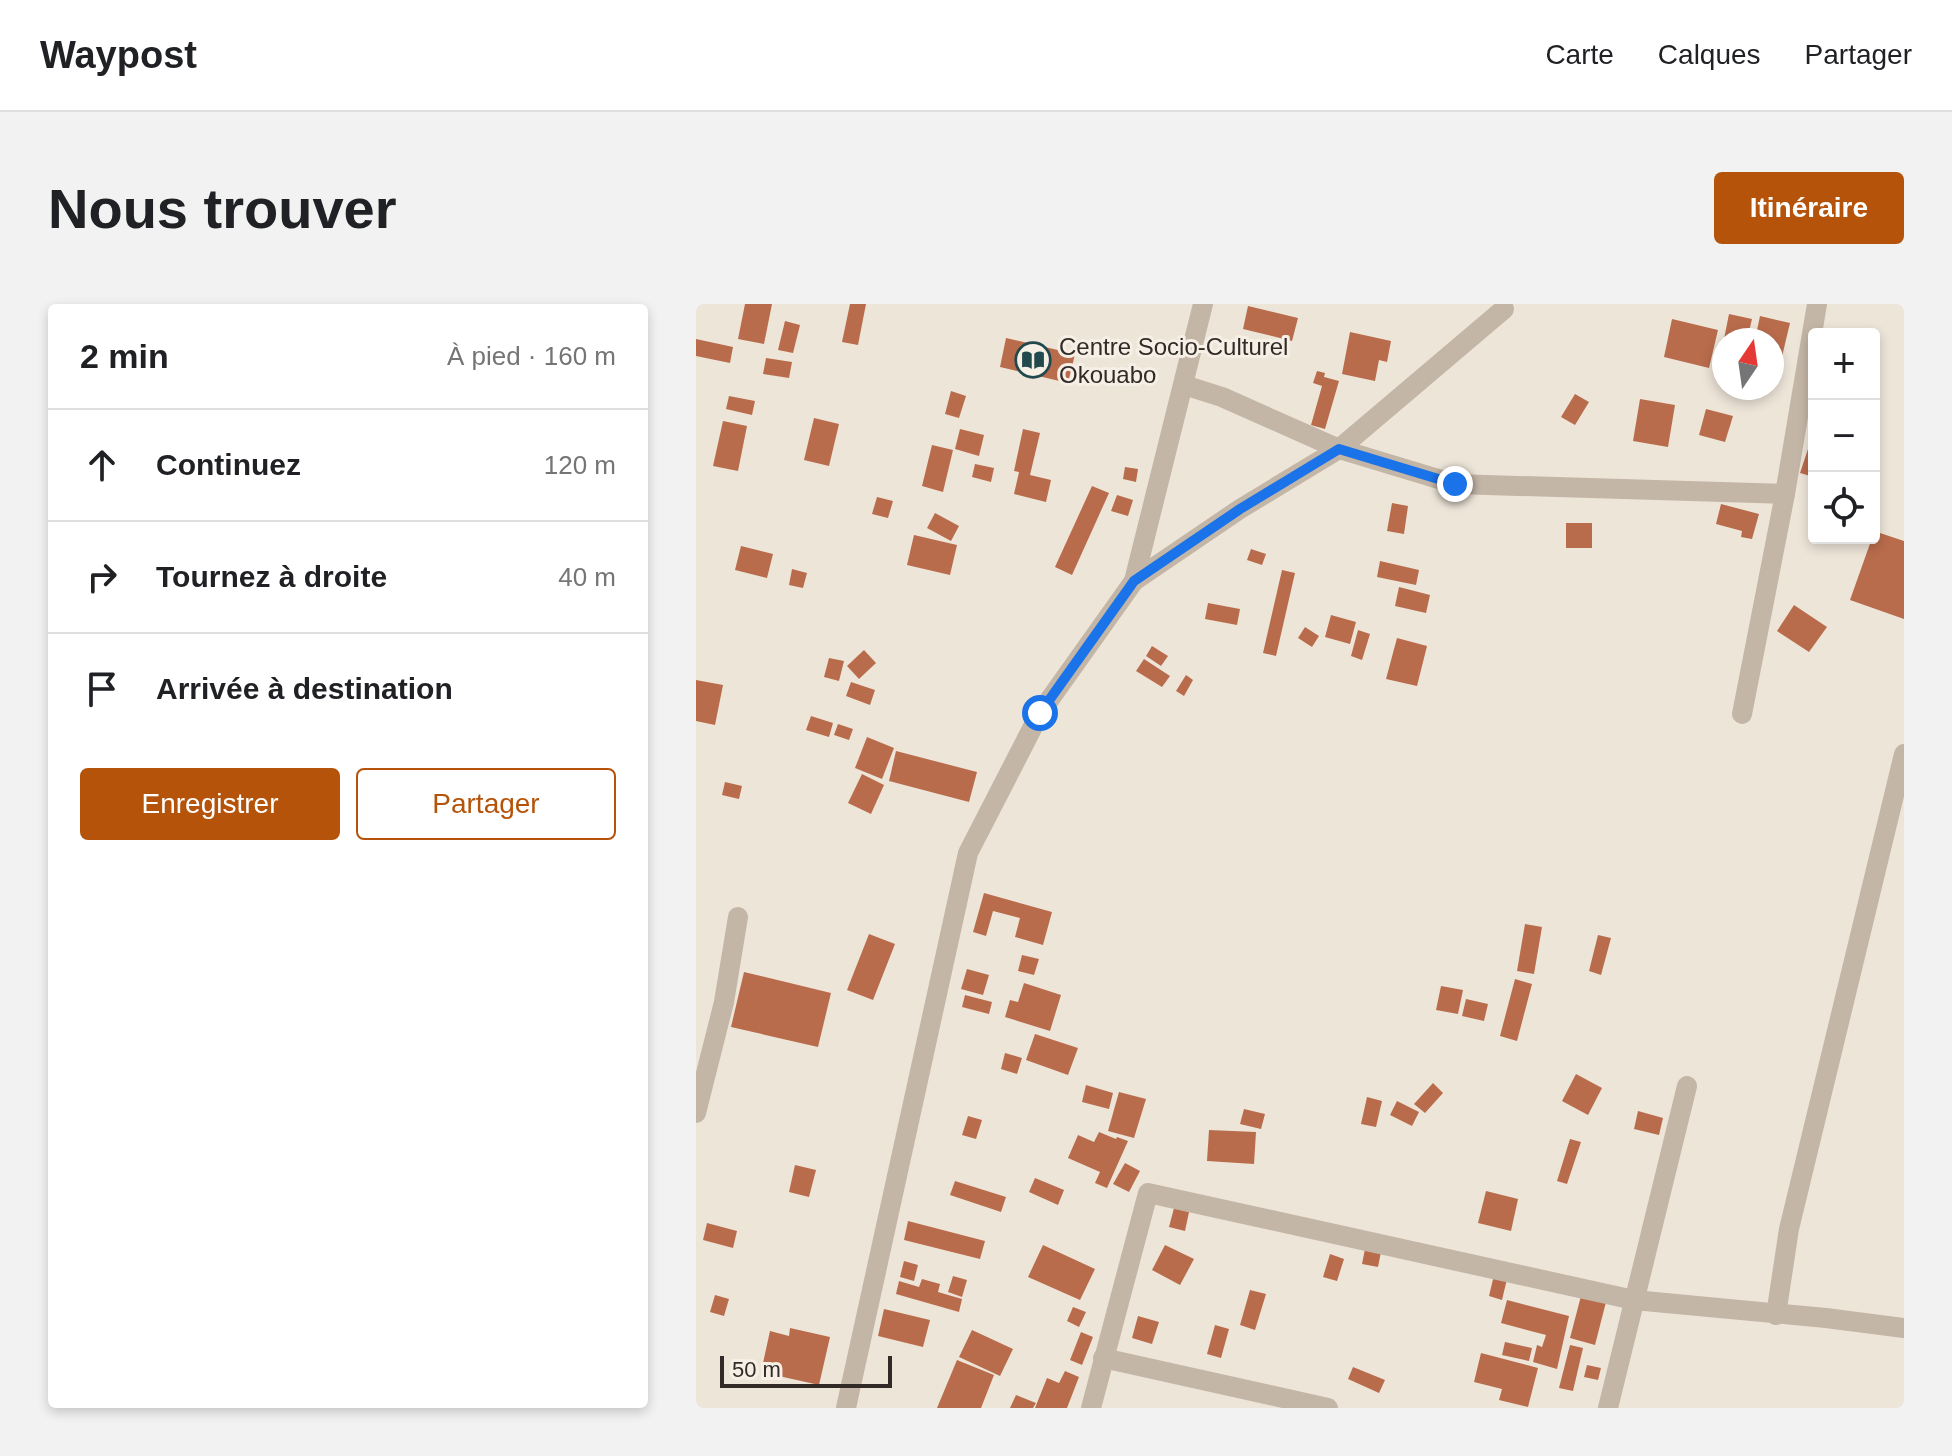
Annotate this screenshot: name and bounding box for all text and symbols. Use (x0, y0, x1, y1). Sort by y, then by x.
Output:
text: Waypost (40, 34, 197, 76)
text: Carte (1545, 39, 1614, 70)
text: Calques (1658, 39, 1761, 70)
text: Partager (1805, 39, 1912, 70)
button: Itinéraire (1714, 172, 1904, 244)
text: Nous trouver (48, 177, 397, 240)
north arrow (1712, 328, 1784, 400)
map controls (1808, 328, 1880, 544)
button: + (1808, 328, 1880, 400)
place label: Centre Socio-Culturel Okouabo (1059, 333, 1288, 388)
text: 2 min (80, 337, 169, 375)
text: À pied · 160 m (447, 341, 616, 371)
library icon: Centre Socio-Culturel Okouabo (1014, 341, 1052, 379)
button: − (1808, 400, 1880, 472)
icon: ahead (80, 443, 124, 487)
text: Continuez (156, 448, 301, 481)
text: 120 m (544, 450, 616, 480)
route end (1437, 466, 1473, 502)
button: locate (1808, 472, 1880, 544)
icon: right (80, 555, 124, 599)
text: Tournez à droite (156, 560, 387, 593)
text: 40 m (558, 562, 616, 592)
icon: arrive (80, 667, 124, 711)
text: Arrivée à destination (156, 672, 453, 705)
route start (1022, 695, 1058, 731)
button: Enregistrer (80, 768, 340, 840)
button: Partager (356, 768, 616, 840)
scale bar (720, 1352, 892, 1388)
text: 50 m (732, 1357, 781, 1382)

